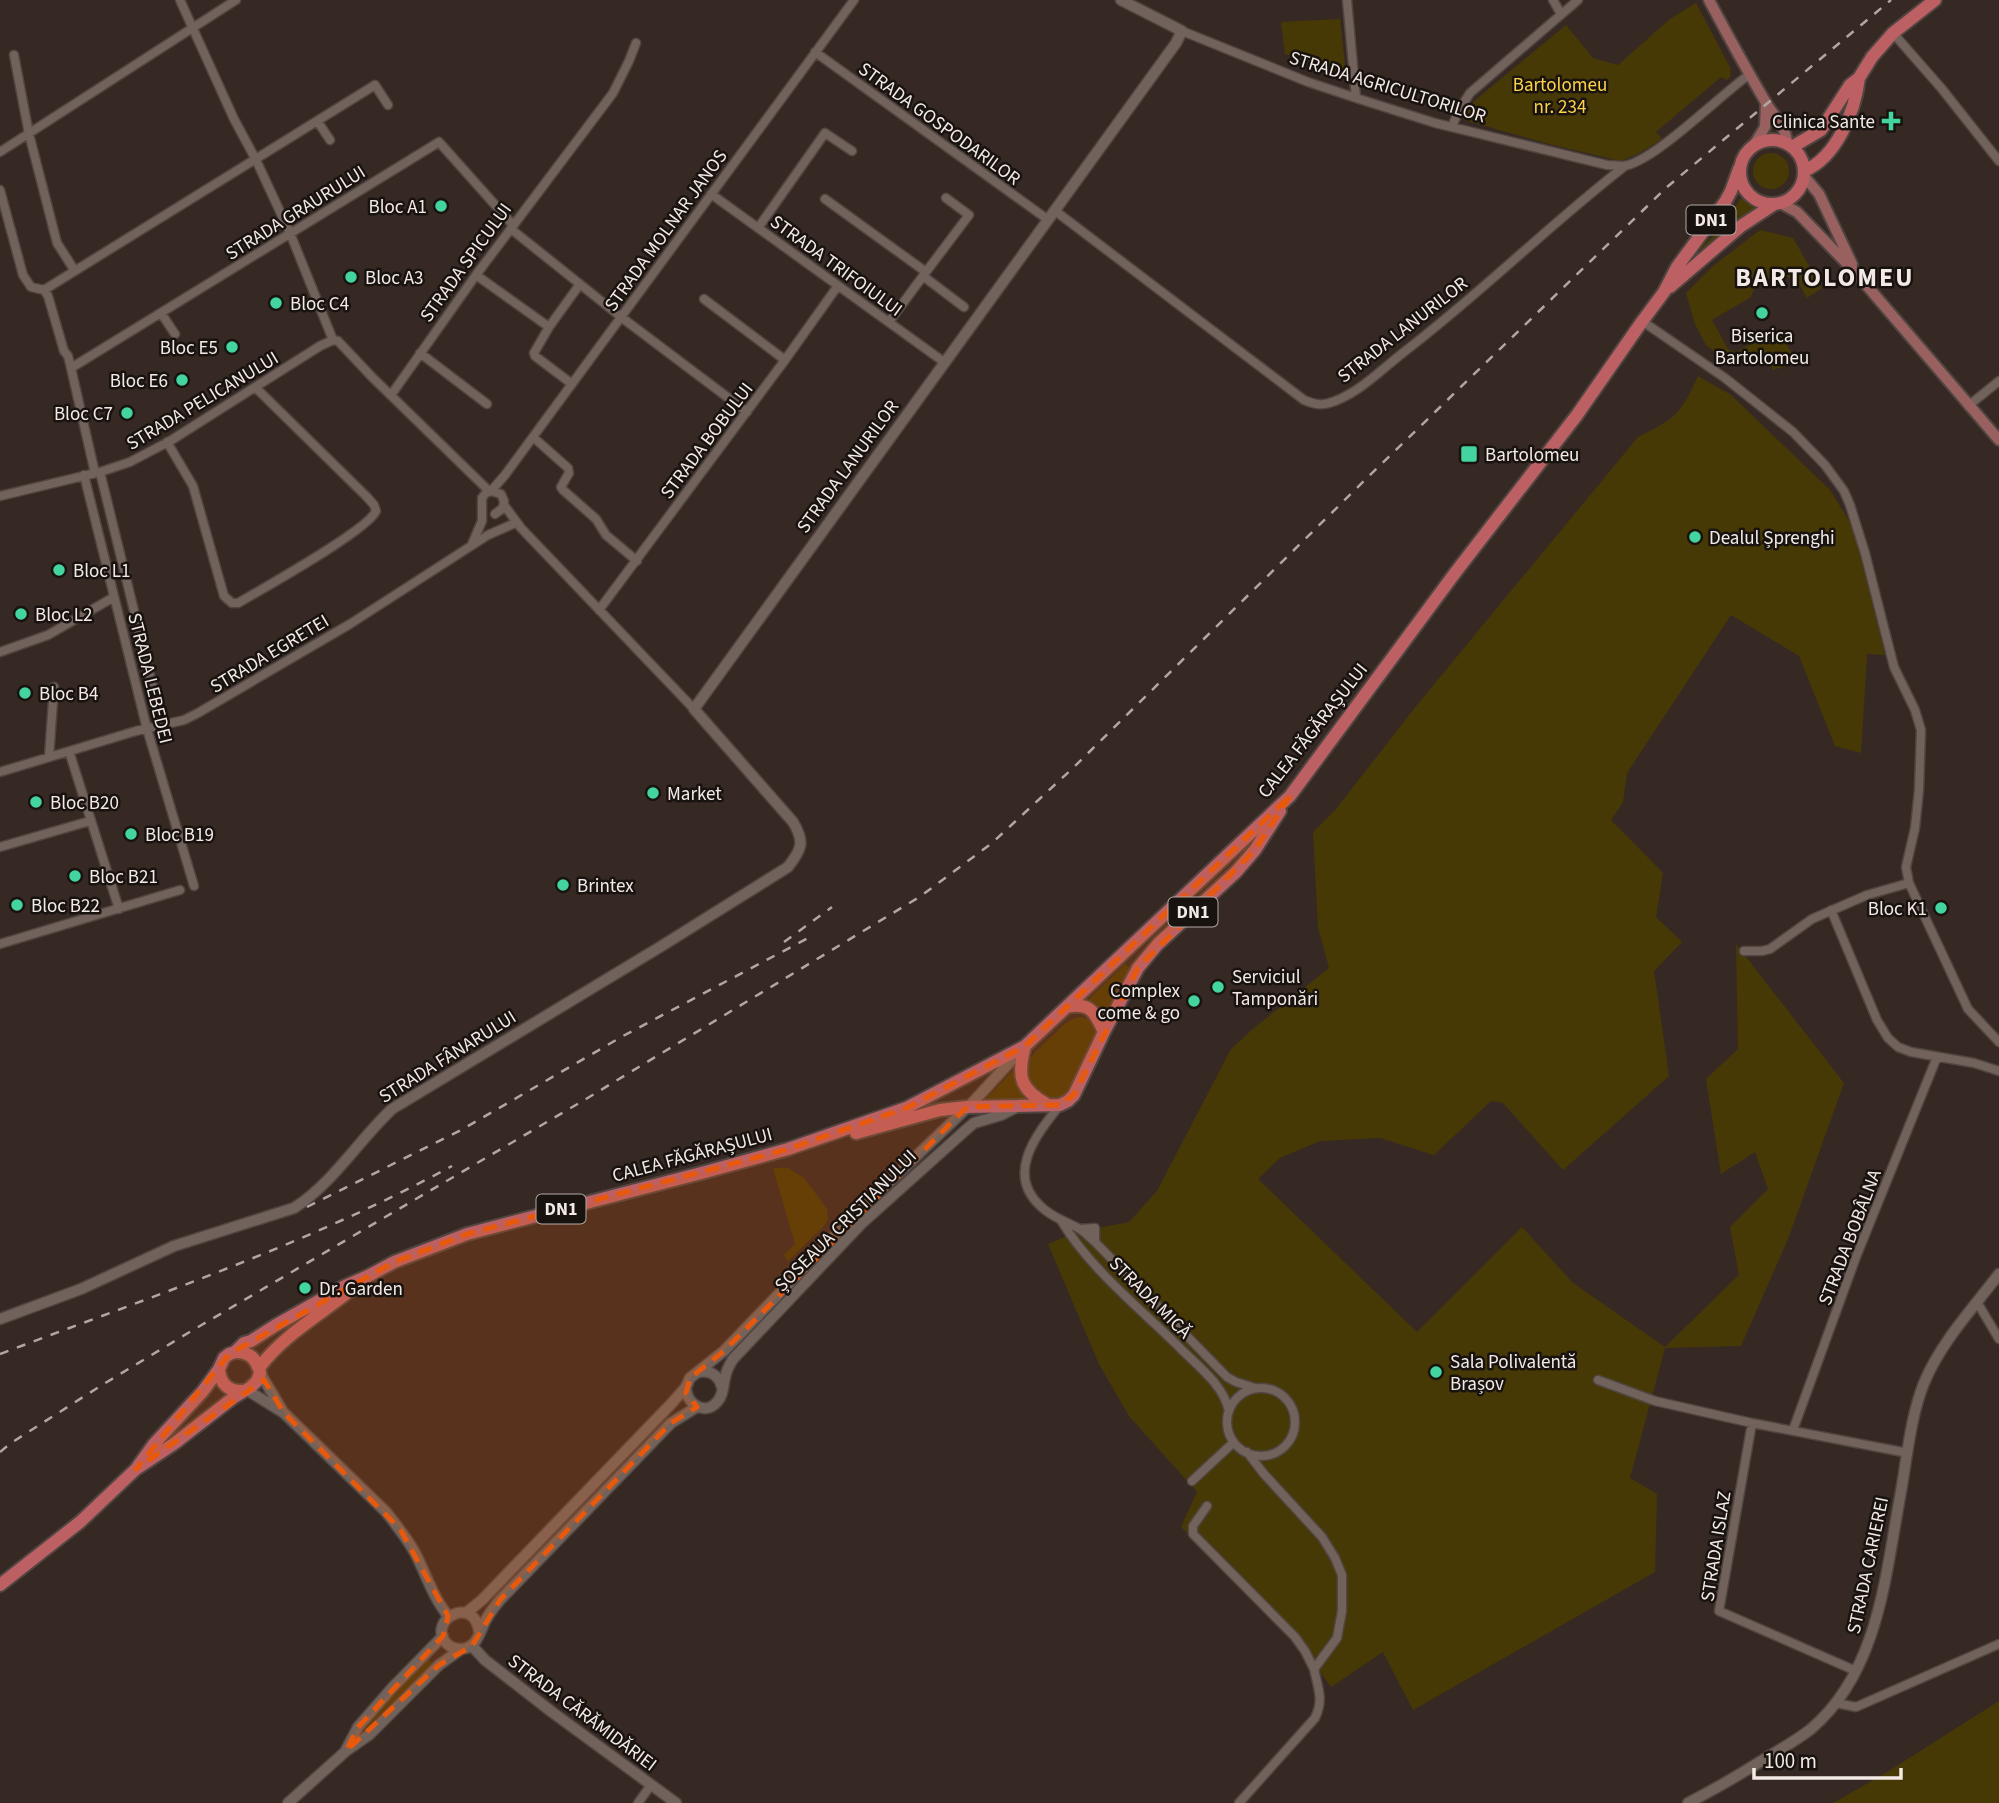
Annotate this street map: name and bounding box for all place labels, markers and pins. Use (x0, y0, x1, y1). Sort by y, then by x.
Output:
place label: Clinica Sante (1772, 109, 1875, 136)
marker: Clinica Sante (1881, 111, 1901, 131)
place label: Bloc A1 (368, 194, 427, 221)
marker: Bloc A1 (433, 198, 449, 214)
place label: Bloc A3 (365, 265, 424, 292)
marker: Bloc A3 (343, 269, 359, 285)
place label: Bloc C4 (290, 291, 349, 318)
marker: Bloc C4 (268, 295, 284, 311)
marker: Biserica Bartolomeu (1754, 305, 1770, 321)
place label: Biserica Bartolomeu (1715, 323, 1809, 372)
place label: Bloc E5 (160, 335, 218, 362)
marker: Bloc E5 (224, 339, 240, 355)
place label: Bloc E6 (110, 368, 168, 395)
marker: Bloc E6 (174, 372, 190, 388)
place label: Bloc C7 (54, 401, 113, 428)
marker: Bloc C7 (119, 405, 135, 421)
place label: Bartolomeu (1485, 442, 1579, 469)
marker: Bartolomeu (1459, 444, 1479, 464)
place label: Dealul Șprenghi (1709, 525, 1835, 552)
marker: Dealul Șprenghi (1687, 529, 1703, 545)
place label: Bloc L1 (73, 558, 130, 585)
marker: Bloc L1 (51, 562, 67, 578)
place label: Bloc L2 (35, 602, 92, 629)
marker: Bloc L2 (13, 606, 29, 622)
place label: Bloc B4 (39, 681, 98, 708)
marker: Bloc B4 (17, 685, 33, 701)
place label: Market (667, 781, 722, 808)
marker: Market (645, 785, 661, 801)
place label: Bloc B20 (50, 790, 119, 817)
marker: Bloc B20 (28, 794, 44, 810)
place label: Bloc B19 (145, 822, 214, 849)
marker: Bloc B19 (123, 826, 139, 842)
place label: Bloc B21 (89, 864, 158, 891)
marker: Bloc B21 (67, 868, 83, 884)
place label: Brintex (577, 873, 634, 900)
marker: Brintex (555, 877, 571, 893)
place label: Bloc B22 (31, 893, 100, 920)
place label: Bloc K1 (1868, 896, 1927, 923)
marker: Bloc B22 (9, 897, 25, 913)
marker: Bloc K1 (1933, 900, 1949, 916)
place label: Serviciul Tamponări (1232, 964, 1318, 1013)
place label: Complex come & go (1097, 978, 1181, 1027)
marker: Serviciul Tamponări (1210, 979, 1226, 995)
marker: Complex come & go (1186, 993, 1202, 1009)
place label: Dr. Garden (319, 1276, 403, 1303)
marker: Dr. Garden (297, 1280, 313, 1296)
place label: Sala Polivalentă Brașov (1450, 1349, 1576, 1398)
marker: Sala Polivalentă Brașov (1428, 1364, 1444, 1380)

